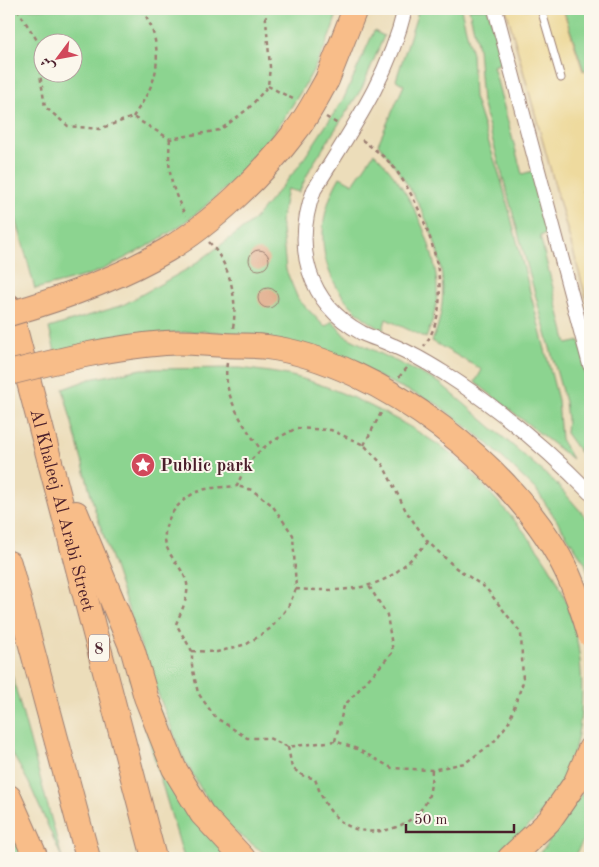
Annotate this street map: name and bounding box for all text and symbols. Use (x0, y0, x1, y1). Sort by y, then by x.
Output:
north arrow (32, 32, 82, 82)
text: ش (38, 55, 57, 74)
street label: Al Khaleej Al Arabi Street (26, 407, 97, 614)
place icon: Public park (130, 452, 156, 478)
place label: Public park (160, 457, 253, 475)
road number: 8 (89, 634, 109, 661)
scale bar (406, 802, 514, 834)
text: 50 m (414, 813, 448, 828)

